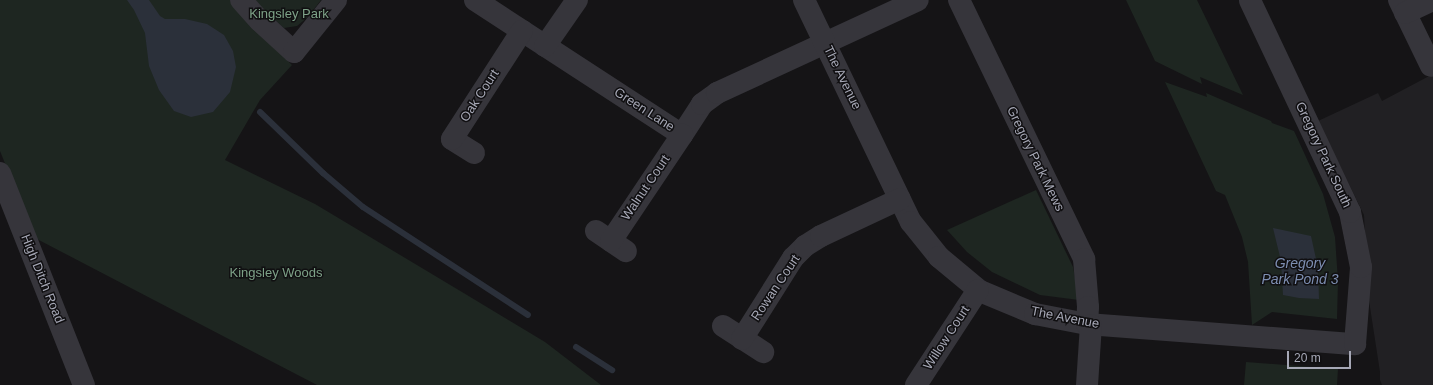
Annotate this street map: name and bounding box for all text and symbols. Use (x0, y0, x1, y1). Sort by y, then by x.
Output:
park label: Kingsley Park (249, 6, 329, 22)
street label: The Avenue (820, 43, 864, 113)
street label: Oak Court (457, 67, 503, 125)
street label: Green Lane (611, 85, 677, 135)
street label: Gregory Park South (1292, 100, 1354, 210)
street label: Gregory Park Mews (1003, 104, 1067, 214)
street label: Walnut Court (618, 152, 674, 224)
street label: High Ditch Road (17, 232, 67, 326)
street label: Rowan Court (748, 252, 804, 324)
water label: Gregory Park Pond 3 (1261, 255, 1339, 288)
park label: Kingsley Woods (230, 265, 322, 281)
street label: Willow Court (921, 303, 973, 373)
street label: The Avenue (1029, 304, 1101, 332)
scale bar (1289, 343, 1353, 369)
text: 20 m (1294, 351, 1321, 365)

